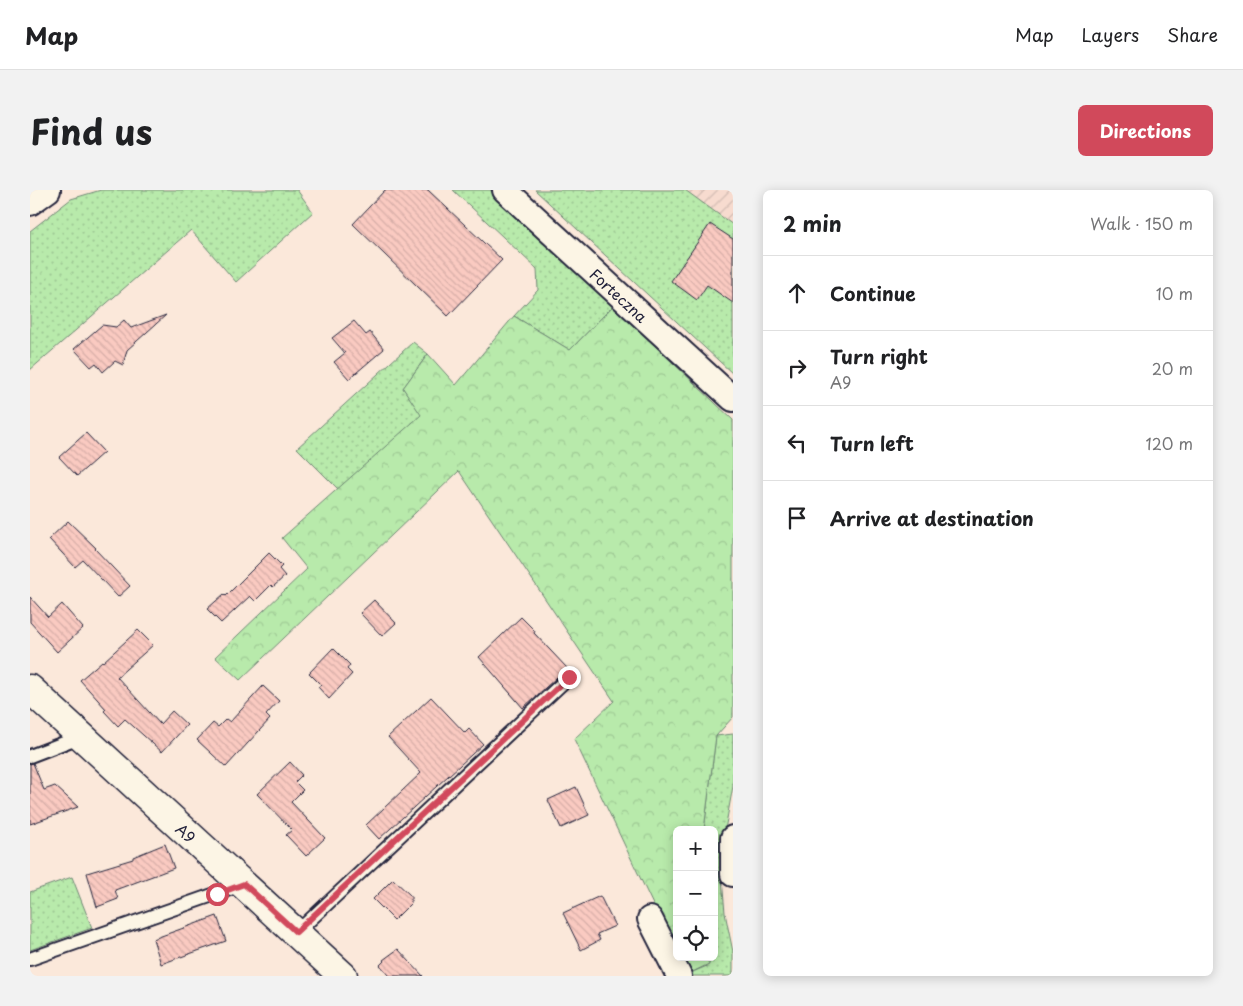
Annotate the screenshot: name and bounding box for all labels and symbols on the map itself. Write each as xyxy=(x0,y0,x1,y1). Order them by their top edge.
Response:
street label: Forteczna xyxy=(585,262,654,328)
route end xyxy=(558,666,581,689)
street label: A9 xyxy=(171,817,201,848)
route start xyxy=(206,883,229,906)

